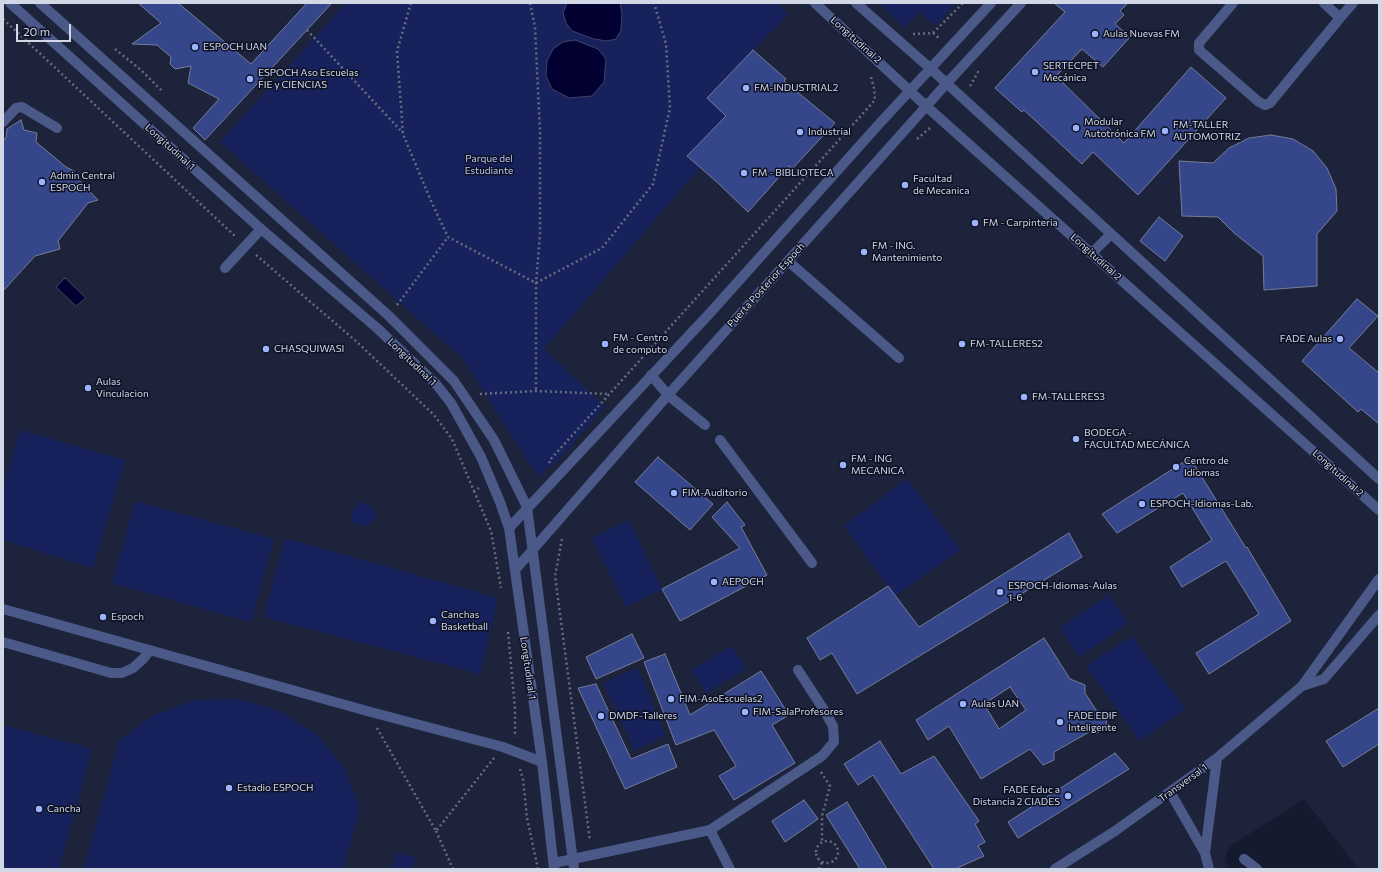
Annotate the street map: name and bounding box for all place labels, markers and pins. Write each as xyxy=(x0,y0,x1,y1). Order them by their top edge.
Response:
place label: Aulas Nuevas FM xyxy=(1103,28,1180,40)
marker: Aulas Nuevas FM xyxy=(1090,29,1100,39)
place label: ESPOCH UAN xyxy=(203,41,267,53)
marker: ESPOCH UAN xyxy=(190,42,200,52)
place label: SERTECPET Mecánica xyxy=(1043,60,1099,84)
place label: ESPOCH Aso Escuelas FIE y CIENCIAS xyxy=(258,67,358,90)
marker: SERTECPET Mecánica xyxy=(1030,67,1040,77)
marker: ESPOCH Aso Escuelas FIE y CIENCIAS xyxy=(245,74,255,84)
place label: FM-INDUSTRIAL2 xyxy=(754,82,838,94)
marker: FM-INDUSTRIAL2 xyxy=(741,83,751,93)
place label: Modular Autotrónica FM xyxy=(1084,116,1156,140)
place label: FM-TALLER AUTOMOTRIZ xyxy=(1173,119,1241,142)
marker: Modular Autotrónica FM xyxy=(1071,123,1081,133)
place label: Industrial xyxy=(808,126,851,138)
marker: FM-TALLER AUTOMOTRIZ xyxy=(1160,126,1170,136)
marker: Industrial xyxy=(795,127,805,137)
place label: FM - BIBLIOTECA xyxy=(752,167,834,179)
marker: FM - BIBLIOTECA xyxy=(739,168,749,178)
place label: Admin Central ESPOCH xyxy=(50,170,115,194)
place label: Facultad de Mecanica xyxy=(913,173,969,196)
marker: Admin Central ESPOCH xyxy=(37,177,47,187)
marker: Facultad de Mecanica xyxy=(900,180,910,190)
place label: FM - Carpinteria xyxy=(983,217,1058,229)
marker: FM - Carpinteria xyxy=(970,218,980,228)
place label: FM - ING. Mantenimiento xyxy=(872,240,942,264)
marker: FM - ING. Mantenimiento xyxy=(859,247,869,257)
place label: FM - Centro de computo xyxy=(613,332,668,356)
place label: FADE Aulas xyxy=(1280,333,1332,345)
marker: FADE Aulas xyxy=(1335,334,1345,344)
place label: FM-TALLERES2 xyxy=(970,338,1043,350)
marker: FM - Centro de computo xyxy=(600,339,610,349)
marker: FM-TALLERES2 xyxy=(957,339,967,349)
place label: CHASQUIWASI xyxy=(274,343,344,355)
marker: CHASQUIWASI xyxy=(261,344,271,354)
place label: Aulas Vinculacion xyxy=(96,376,149,400)
marker: Aulas Vinculacion xyxy=(83,383,93,393)
place label: FM-TALLERES3 xyxy=(1032,391,1105,403)
marker: FM-TALLERES3 xyxy=(1019,392,1029,402)
place label: BODEGA - FACULTAD MECÁNICA xyxy=(1084,427,1190,450)
marker: BODEGA - FACULTAD MECÁNICA xyxy=(1071,434,1081,444)
place label: FM - ING MECANICA xyxy=(851,453,904,476)
place label: Centro de Idiomas xyxy=(1184,455,1229,478)
marker: FM - ING MECANICA xyxy=(838,460,848,470)
marker: Centro de Idiomas xyxy=(1171,462,1181,472)
place label: FIM-Auditorio xyxy=(682,487,747,499)
marker: FIM-Auditorio xyxy=(669,488,679,498)
place label: ESPOCH-Idiomas-Lab. xyxy=(1150,498,1254,510)
marker: ESPOCH-Idiomas-Lab. xyxy=(1137,499,1147,509)
place label: AEPOCH xyxy=(722,576,764,588)
marker: AEPOCH xyxy=(709,577,719,587)
place label: ESPOCH-Idiomas-Aulas 1-6 xyxy=(1008,580,1117,604)
marker: ESPOCH-Idiomas-Aulas 1-6 xyxy=(995,587,1005,597)
place label: Canchas Basketball xyxy=(441,609,488,632)
place label: Espoch xyxy=(111,611,144,623)
marker: Espoch xyxy=(98,612,108,622)
marker: Canchas Basketball xyxy=(428,616,438,626)
place label: FIM-AsoEscuelas2 xyxy=(679,693,763,705)
marker: FIM-AsoEscuelas2 xyxy=(666,694,676,704)
place label: Aulas UAN xyxy=(971,698,1019,710)
marker: Aulas UAN xyxy=(958,699,968,709)
place label: FIM-SalaProfesores xyxy=(753,706,843,718)
marker: FIM-SalaProfesores xyxy=(740,707,750,717)
place label: DMDF-Talleres xyxy=(609,710,677,722)
place label: FADE EDIF Inteligente xyxy=(1068,710,1117,734)
marker: DMDF-Talleres xyxy=(596,711,606,721)
marker: FADE EDIF Inteligente xyxy=(1055,717,1065,727)
place label: Estadio ESPOCH xyxy=(237,782,314,794)
marker: Estadio ESPOCH xyxy=(224,783,234,793)
place label: FADE Educ a Distancia 2 CIADES xyxy=(973,784,1060,808)
marker: FADE Educ a Distancia 2 CIADES xyxy=(1063,791,1073,801)
place label: Cancha xyxy=(47,803,81,815)
marker: Cancha xyxy=(34,804,44,814)

